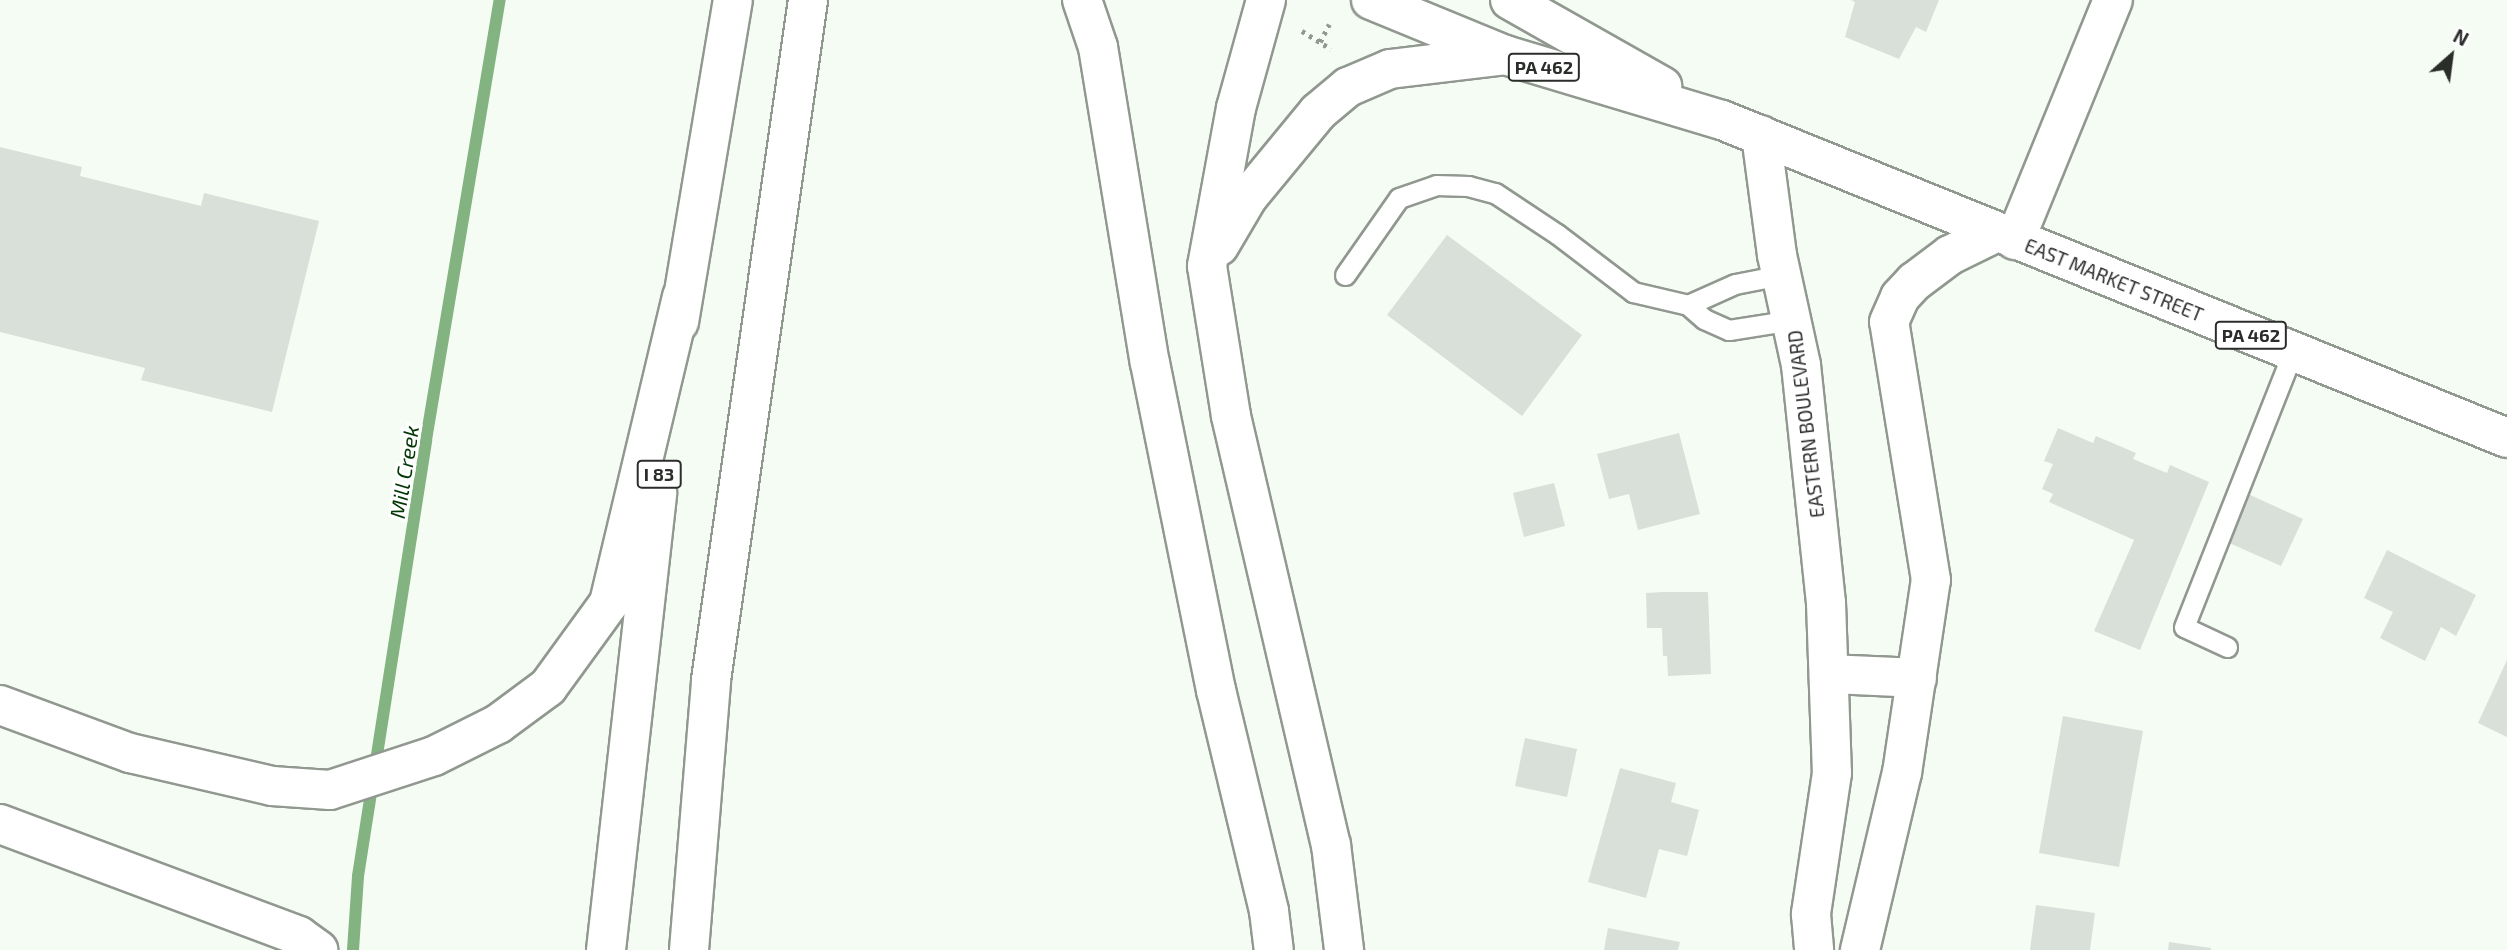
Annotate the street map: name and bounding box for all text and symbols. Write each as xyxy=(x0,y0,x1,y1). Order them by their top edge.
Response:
north arrow xyxy=(2416,21,2486,91)
text: N xyxy=(2450,24,2473,50)
road number: PA 462 xyxy=(1507,52,1581,82)
street label: EAST MARKET STREET xyxy=(2021,234,2207,326)
road number: PA 462 xyxy=(2214,320,2288,349)
street label: EASTERN BOULEVARD xyxy=(1783,329,1829,519)
water label: Mill Creek xyxy=(384,424,424,520)
road number: I 83 xyxy=(636,460,682,488)

